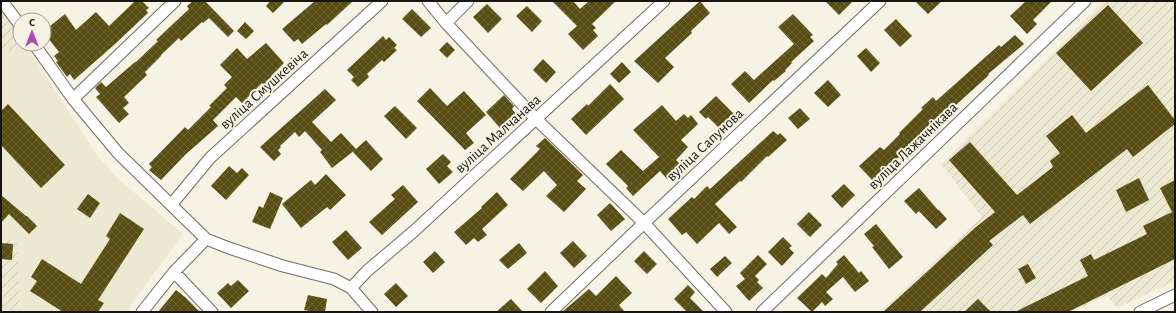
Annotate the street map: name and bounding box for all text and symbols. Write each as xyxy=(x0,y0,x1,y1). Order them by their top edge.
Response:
north arrow xyxy=(12,12,52,52)
text: С xyxy=(29,17,35,28)
street label: вуліца Смушкевіча xyxy=(217,46,311,132)
street label: вуліца Малчанава xyxy=(452,92,544,176)
street label: вуліца Лажачнікава xyxy=(865,100,961,192)
street label: вуліца Сапунова xyxy=(664,106,746,184)

